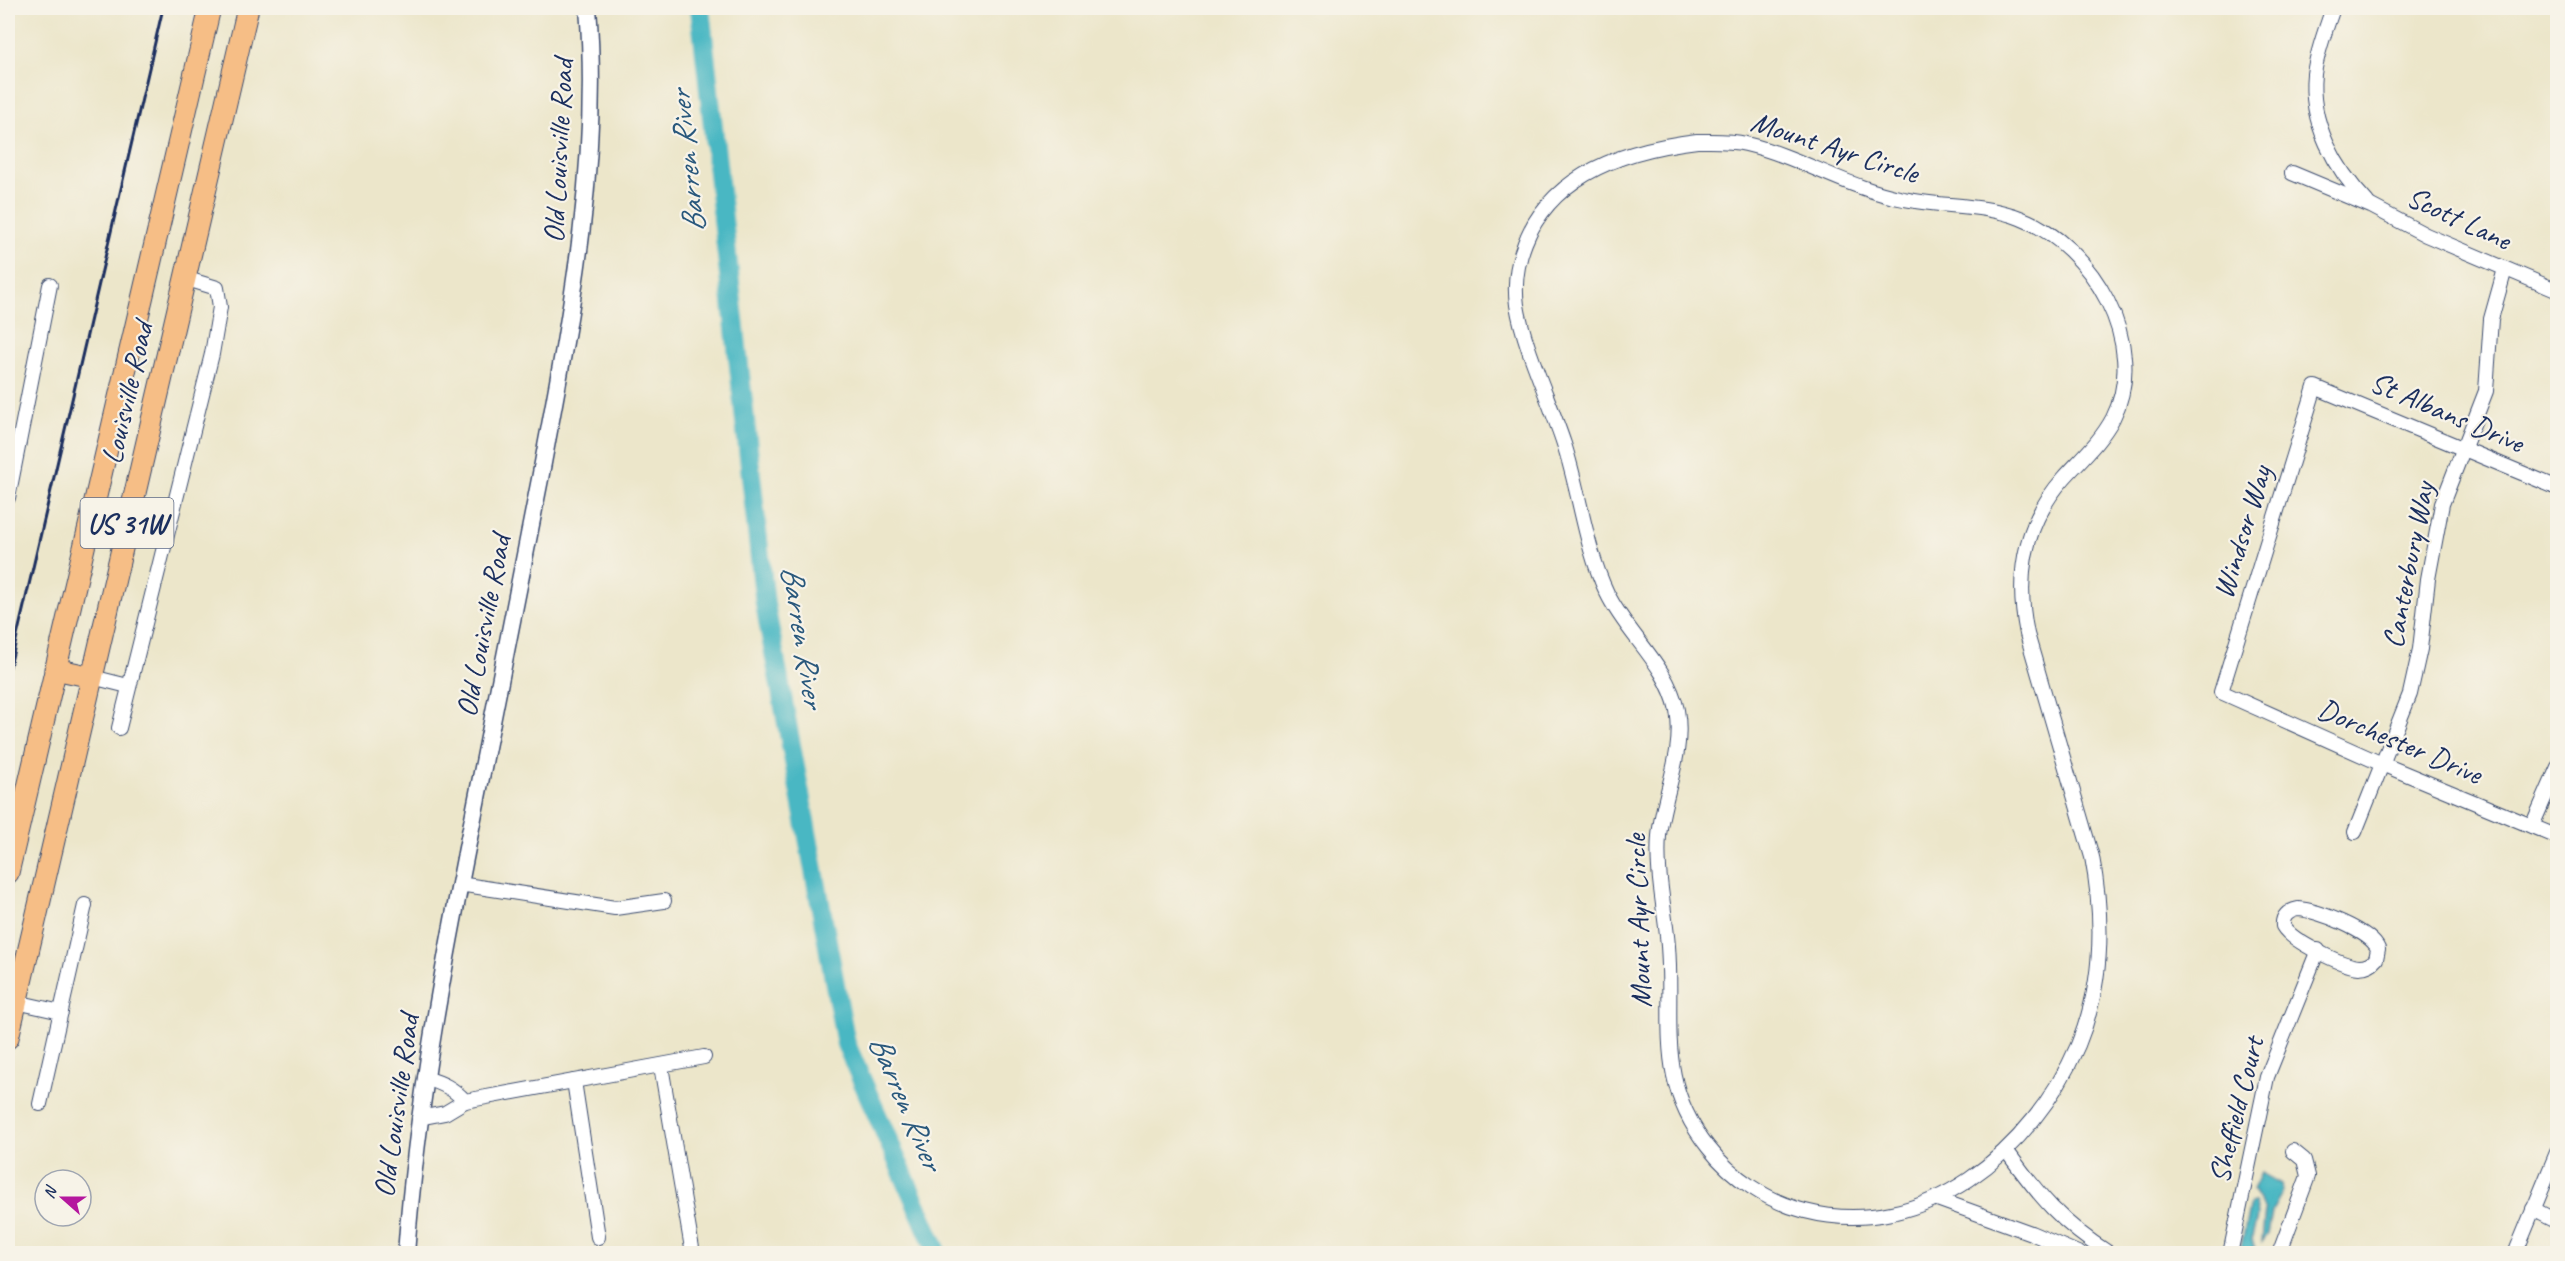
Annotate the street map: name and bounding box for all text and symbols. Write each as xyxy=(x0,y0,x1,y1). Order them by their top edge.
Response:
street label: Old Louisville Road xyxy=(534,54,582,244)
water label: Barren River xyxy=(659,85,715,235)
street label: Mount Ayr Circle xyxy=(1746,102,1926,193)
street label: Scott Lane xyxy=(2401,177,2519,259)
street label: Louisville Road xyxy=(92,314,163,468)
street label: St Albans Drive xyxy=(2365,363,2532,462)
street label: Windsor Way xyxy=(2204,460,2281,603)
street label: Canterbury Way xyxy=(2373,476,2443,651)
road number: US 31W xyxy=(80,498,174,548)
street label: Old Louisville Road xyxy=(447,528,520,720)
water label: Barren River xyxy=(772,563,835,714)
street label: Dorchester Drive xyxy=(2312,689,2490,794)
street label: Mount Ayr Circle xyxy=(1616,831,1660,1009)
street label: Old Louisville Road xyxy=(364,1008,428,1200)
water label: Barren River xyxy=(859,1029,954,1179)
street label: Sheffield Court xyxy=(2200,1030,2273,1187)
north arrow xyxy=(33,1168,93,1228)
text: N xyxy=(39,1182,62,1201)

